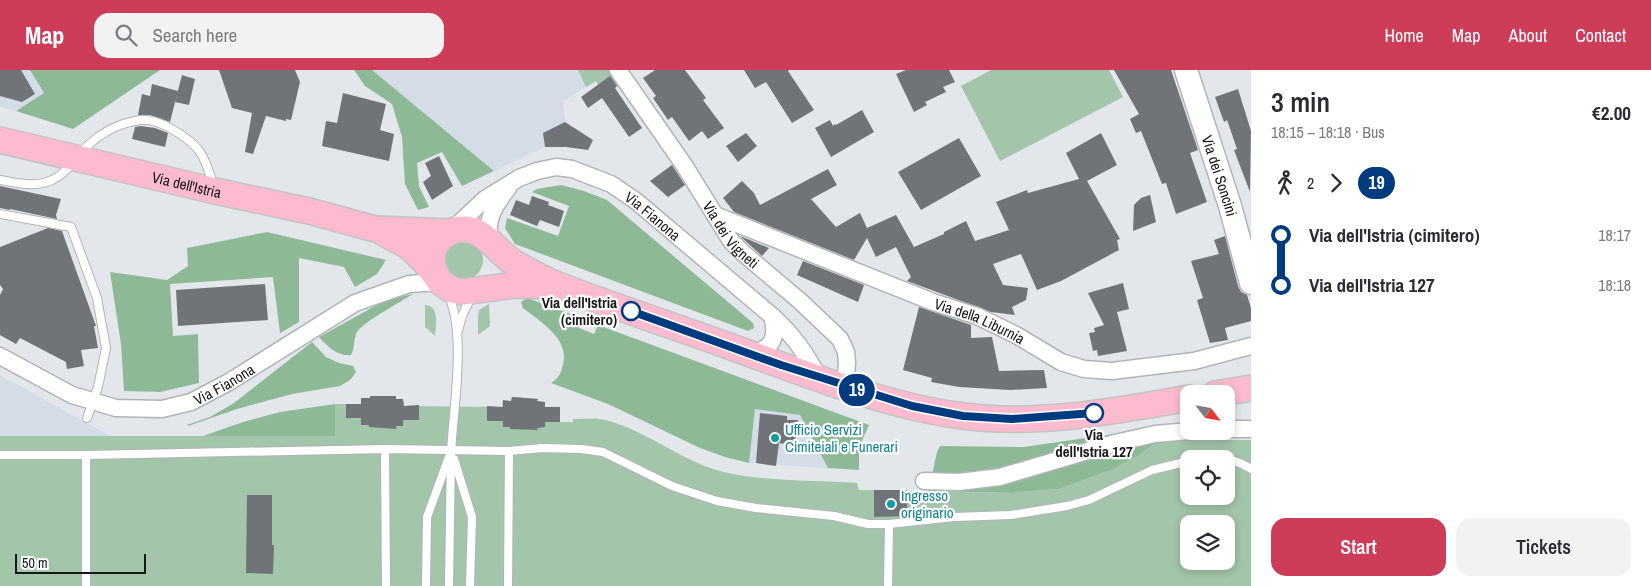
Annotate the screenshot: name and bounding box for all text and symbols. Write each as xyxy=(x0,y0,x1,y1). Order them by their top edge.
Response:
search box xyxy=(94,13,444,58)
text: Map xyxy=(25,19,64,51)
icon: search xyxy=(112,21,140,49)
text: Search here xyxy=(152,22,237,48)
text: Home xyxy=(1384,23,1424,48)
text: Map xyxy=(1452,23,1481,48)
text: About xyxy=(1509,23,1547,48)
text: Contact xyxy=(1575,23,1626,48)
text: 3 min xyxy=(1271,83,1330,121)
text: €2.00 xyxy=(1592,100,1631,126)
text: 18:15 – 18:18 · Bus xyxy=(1271,121,1385,143)
street label: Via dei Soncini xyxy=(1197,132,1243,218)
street label: Via dell'Istria xyxy=(150,166,224,203)
icon: walk xyxy=(1271,169,1299,197)
icon: forward xyxy=(1322,169,1350,197)
text: 19 xyxy=(1368,170,1385,195)
text: 2 xyxy=(1307,172,1314,194)
street label: Via Fianona xyxy=(621,186,686,245)
street label: Via dei Vigneti xyxy=(698,197,764,273)
text: Via dell'Istria (cimitero) xyxy=(1309,222,1480,248)
text: 18:17 xyxy=(1598,224,1631,246)
text: Via dell'Istria 127 xyxy=(1309,272,1435,298)
text: 18:18 xyxy=(1598,274,1631,296)
place label: Via dell'Istria (cimitero) xyxy=(542,292,617,330)
street label: Via della Liburnia xyxy=(932,293,1029,349)
marker: Via dell'Istria (cimitero) xyxy=(621,301,641,321)
street label: Via Fianona xyxy=(190,358,258,409)
line badge: 19 xyxy=(834,374,880,406)
text: 19 xyxy=(849,377,865,402)
north arrow xyxy=(1180,385,1235,440)
map controls xyxy=(1180,385,1235,570)
marker: Via dell'Istria 127 xyxy=(1084,403,1104,423)
place label: Ufficio Servizi Cimiteiali e Funerari xyxy=(785,419,898,457)
place label: Via dell'Istria 127 xyxy=(1055,424,1133,462)
marker: Ufficio Servizi Cimiteiali e Funerari xyxy=(769,432,781,444)
button: locate xyxy=(1180,450,1235,505)
place label: Ingresso originario xyxy=(901,485,954,523)
marker: Ingresso originario xyxy=(885,498,897,510)
button: layers xyxy=(1180,515,1235,570)
button: Start xyxy=(1271,518,1446,576)
button: Tickets xyxy=(1456,518,1631,576)
scale bar xyxy=(15,551,146,574)
text: 50 m xyxy=(22,554,48,572)

